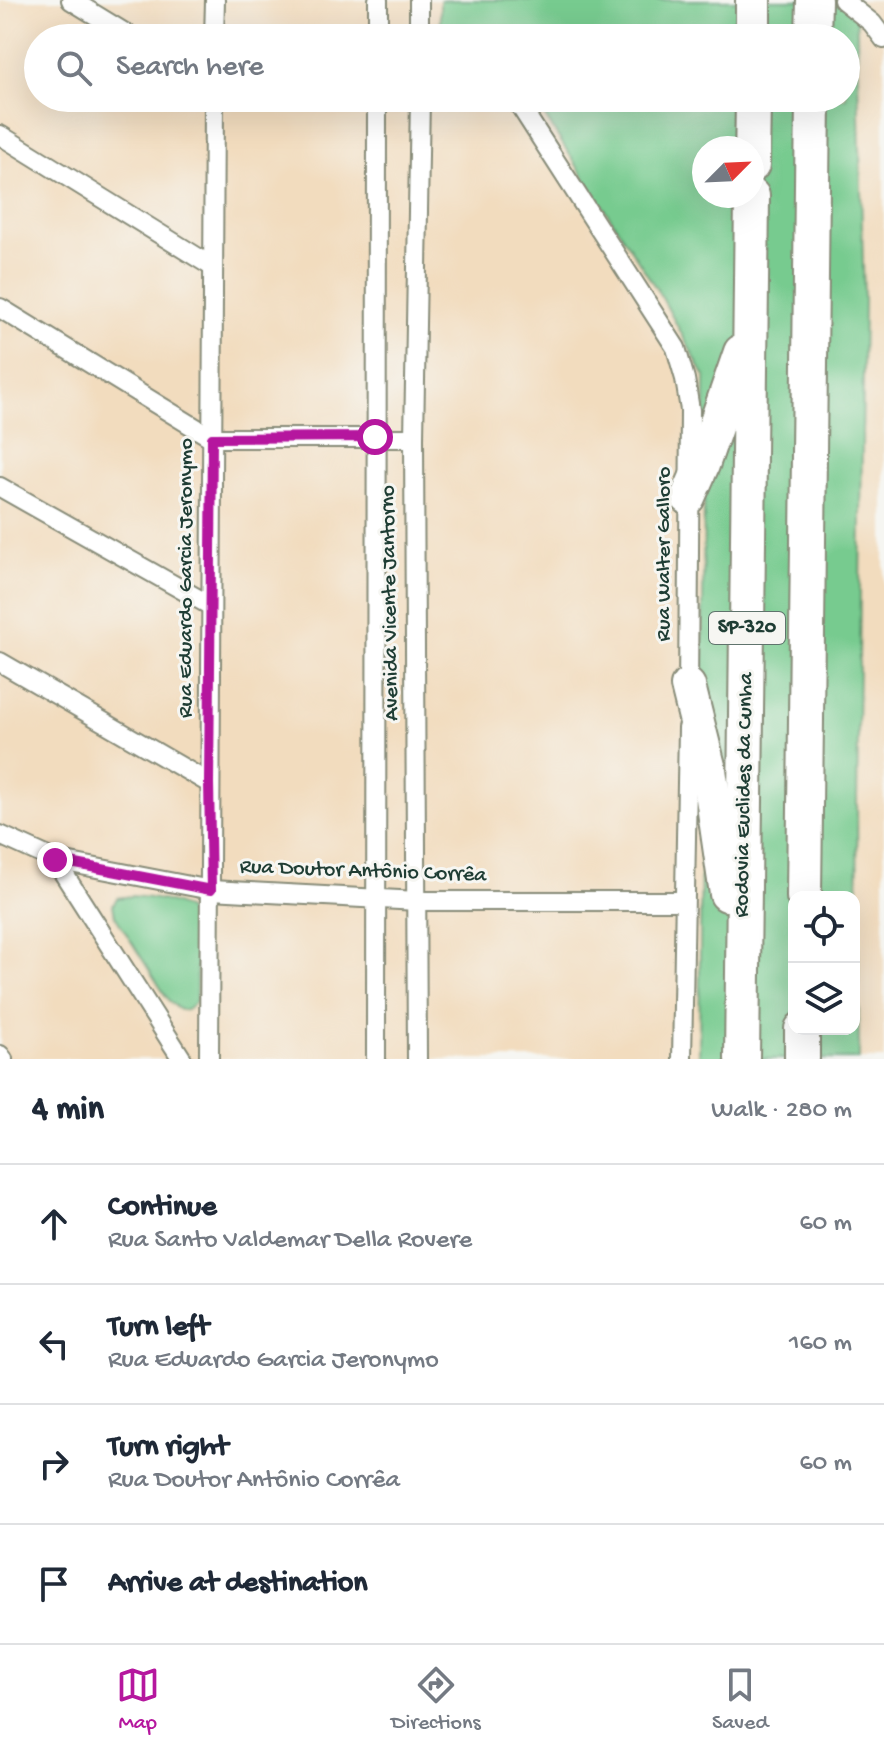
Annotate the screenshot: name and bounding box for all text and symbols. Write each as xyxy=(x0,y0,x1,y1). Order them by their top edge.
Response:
search box xyxy=(24,24,860,112)
icon: search xyxy=(52,46,96,90)
text: Search here xyxy=(116,51,264,86)
north arrow xyxy=(692,136,764,208)
route start xyxy=(357,419,393,455)
street label: Rua Eduardo Garcia Jeronymo xyxy=(174,438,200,718)
street label: Rua Walter Galloro xyxy=(652,467,678,641)
street label: Avenida Vicente Jantorno xyxy=(376,485,406,721)
road number: SP-320 xyxy=(709,612,785,644)
street label: Rodovia Euclides da Cunha xyxy=(730,672,760,918)
route end xyxy=(37,842,73,878)
street label: Rua Doutor Antônio Corrêa xyxy=(239,855,488,889)
map controls xyxy=(788,891,860,1035)
button: locate xyxy=(788,891,860,963)
button: layers xyxy=(788,963,860,1035)
text: 4 min xyxy=(32,1091,104,1131)
text: Walk · 280 m xyxy=(711,1096,852,1127)
text: Continue xyxy=(108,1191,217,1226)
icon: ahead xyxy=(32,1202,76,1246)
text: 60 m xyxy=(799,1209,852,1240)
text: Rua Santo Valdemar Della Rovere xyxy=(108,1226,472,1257)
text: Turn left xyxy=(108,1311,209,1346)
icon: left xyxy=(32,1322,76,1366)
text: 160 m xyxy=(789,1329,852,1360)
text: Rua Eduardo Garcia Jeronymo xyxy=(108,1346,439,1377)
text: Turn right xyxy=(108,1431,228,1466)
icon: right xyxy=(32,1442,76,1486)
text: 60 m xyxy=(799,1449,852,1480)
text: Rua Doutor Antônio Corrêa xyxy=(108,1466,400,1497)
icon: arrive xyxy=(32,1562,76,1606)
text: Arrive at destination xyxy=(108,1567,368,1602)
tab: Map xyxy=(116,1663,160,1737)
tab: Directions xyxy=(391,1663,481,1737)
tab: Saved xyxy=(712,1663,768,1737)

